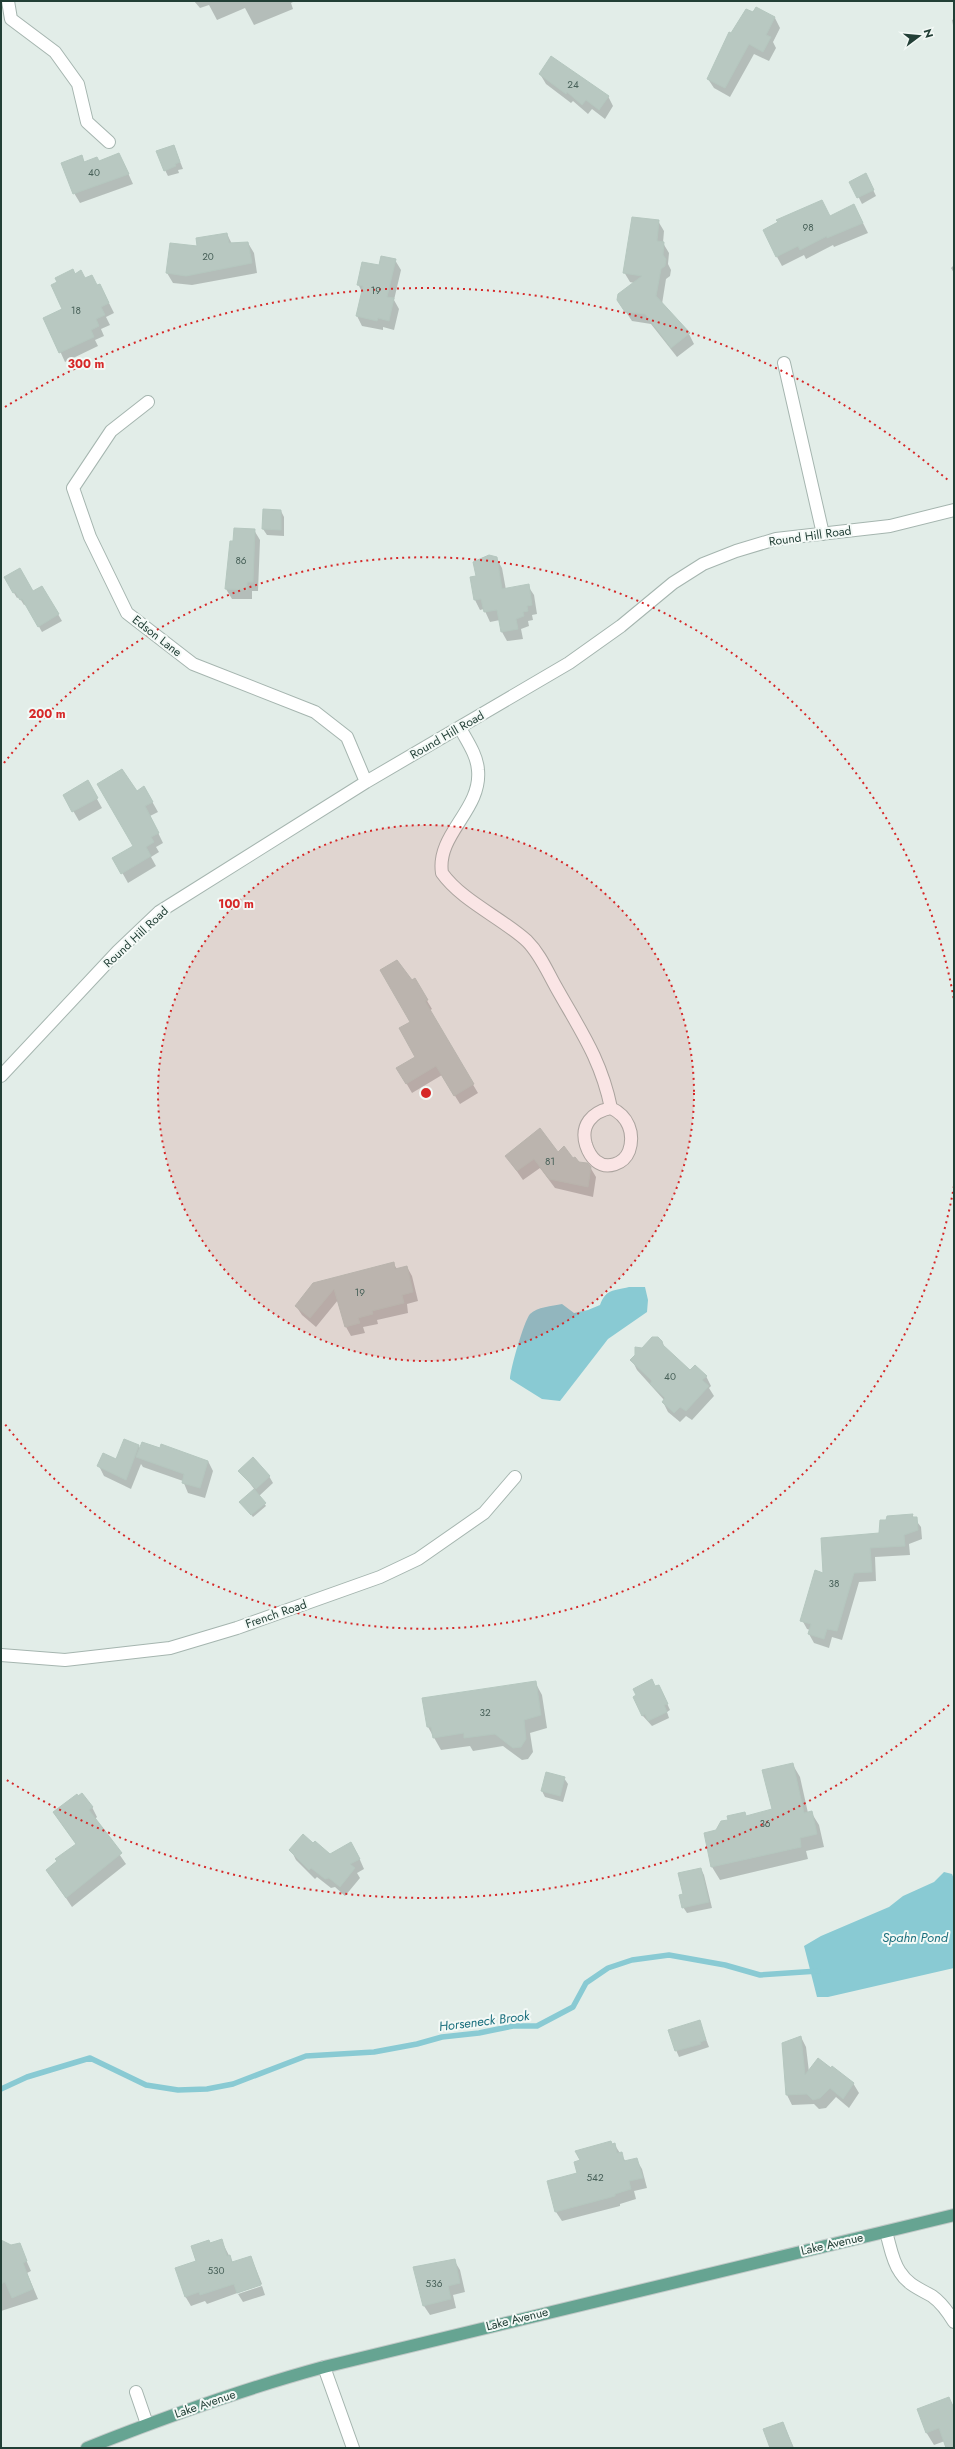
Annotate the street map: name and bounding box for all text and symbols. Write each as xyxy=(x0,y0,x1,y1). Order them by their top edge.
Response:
north arrow xyxy=(899,16,939,56)
text: N xyxy=(920,27,938,40)
house number: 24 xyxy=(567,77,579,92)
house number: 40 xyxy=(88,165,100,180)
house number: 98 xyxy=(802,220,814,235)
house number: 20 xyxy=(202,249,214,264)
house number: 19 xyxy=(371,283,381,298)
house number: 18 xyxy=(71,303,81,318)
text: 300 m xyxy=(68,355,105,373)
street label: Round Hill Road xyxy=(768,521,852,551)
house number: 86 xyxy=(235,553,247,568)
street label: Edson Lane xyxy=(128,611,186,661)
text: 200 m xyxy=(28,705,66,723)
street label: Round Hill Road xyxy=(407,706,487,764)
text: 100 m xyxy=(218,895,254,913)
street label: Round Hill Road xyxy=(99,902,173,972)
centre of rings xyxy=(419,1086,433,1100)
house number: 81 xyxy=(545,1154,555,1169)
house number: 19 xyxy=(355,1285,365,1300)
house number: 40 xyxy=(664,1369,676,1384)
house number: 38 xyxy=(829,1576,839,1591)
street label: French Road xyxy=(243,1595,309,1633)
house number: 32 xyxy=(479,1705,491,1720)
house number: 36 xyxy=(759,1816,771,1831)
water label: Spahn Pond xyxy=(882,1928,949,1947)
water label: Horseneck Brook xyxy=(438,2006,531,2036)
house number: 542 xyxy=(586,2170,604,2185)
street label: Lake Avenue xyxy=(799,2228,865,2260)
house number: 530 xyxy=(207,2263,225,2278)
house number: 536 xyxy=(426,2276,443,2291)
street label: Lake Avenue xyxy=(484,2303,550,2335)
street label: Lake Avenue xyxy=(172,2385,238,2423)

